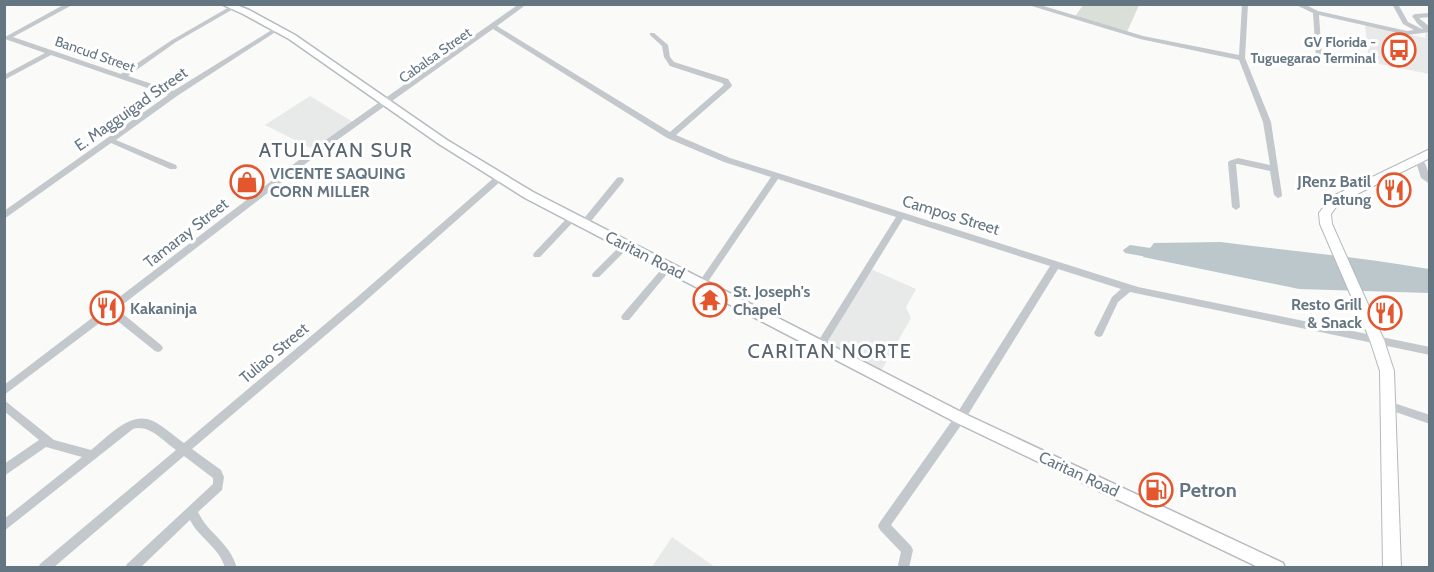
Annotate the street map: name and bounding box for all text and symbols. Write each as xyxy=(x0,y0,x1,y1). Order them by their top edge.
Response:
street label: Cabalsa Street xyxy=(395,23,475,87)
street label: Bancud Street xyxy=(53,32,138,76)
bus stop icon: GV Florida - Tuguegarao Terminal xyxy=(1381,32,1417,68)
place label: GV Florida - Tuguegarao Terminal xyxy=(1251,33,1376,67)
street label: E. Magguigad Street xyxy=(71,63,192,155)
district label: ATULAYAN SUR xyxy=(259,138,413,162)
shop icon: VICENTE SAQUING CORN MILLER xyxy=(229,164,265,200)
place label: VICENTE SAQUING CORN MILLER xyxy=(270,164,405,201)
place label: JRenz Batil Patung xyxy=(1296,172,1371,209)
restaurant icon: JRenz Batil Patung xyxy=(1376,172,1412,208)
street label: Campos Street xyxy=(900,191,1002,239)
street label: Tamaray Street xyxy=(140,194,233,272)
street label: Caritan Road xyxy=(602,227,688,283)
temple icon: St. Joseph's Chapel xyxy=(692,282,728,318)
place label: St. Joseph's Chapel xyxy=(733,282,811,319)
restaurant icon: Kakaninja xyxy=(89,290,125,326)
place label: Resto Grill & Snack xyxy=(1291,295,1362,332)
restaurant icon: Resto Grill & Snack xyxy=(1367,295,1403,331)
place label: Kakaninja xyxy=(130,299,197,318)
street label: Tuliao Street xyxy=(236,318,313,387)
district label: CARITAN NORTE xyxy=(748,339,912,363)
street label: Caritan Road xyxy=(1036,447,1122,501)
fuel station icon: Petron xyxy=(1138,472,1174,508)
place label: Petron xyxy=(1179,478,1237,502)

